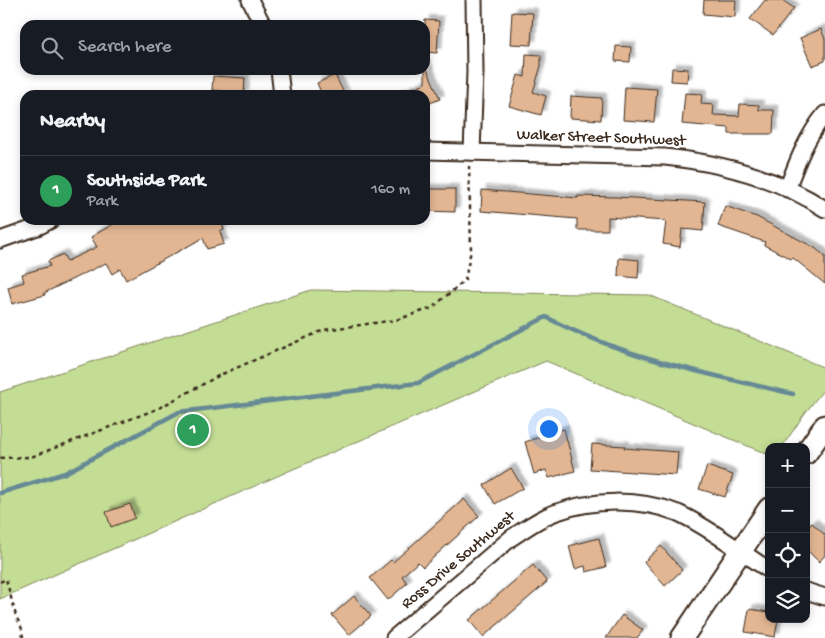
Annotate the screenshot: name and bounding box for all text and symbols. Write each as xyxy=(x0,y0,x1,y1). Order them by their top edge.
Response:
search box xyxy=(20,20,430,75)
icon: search xyxy=(38,34,66,62)
text: Search here xyxy=(78,36,172,59)
text: Nearby xyxy=(40,110,105,135)
street label: Walker Street Southwest xyxy=(516,127,687,151)
text: Southside Park xyxy=(87,170,205,193)
text: 1 xyxy=(53,181,59,200)
text: 160 m xyxy=(371,181,410,200)
text: Park xyxy=(87,193,118,212)
pin: 1 xyxy=(177,411,209,449)
your location xyxy=(536,416,562,442)
map controls xyxy=(765,443,810,623)
button: + xyxy=(765,443,810,488)
button: − xyxy=(765,488,810,533)
street label: Ross Drive Southwest xyxy=(398,507,521,614)
button: locate xyxy=(765,533,810,578)
button: layers xyxy=(765,578,810,623)

